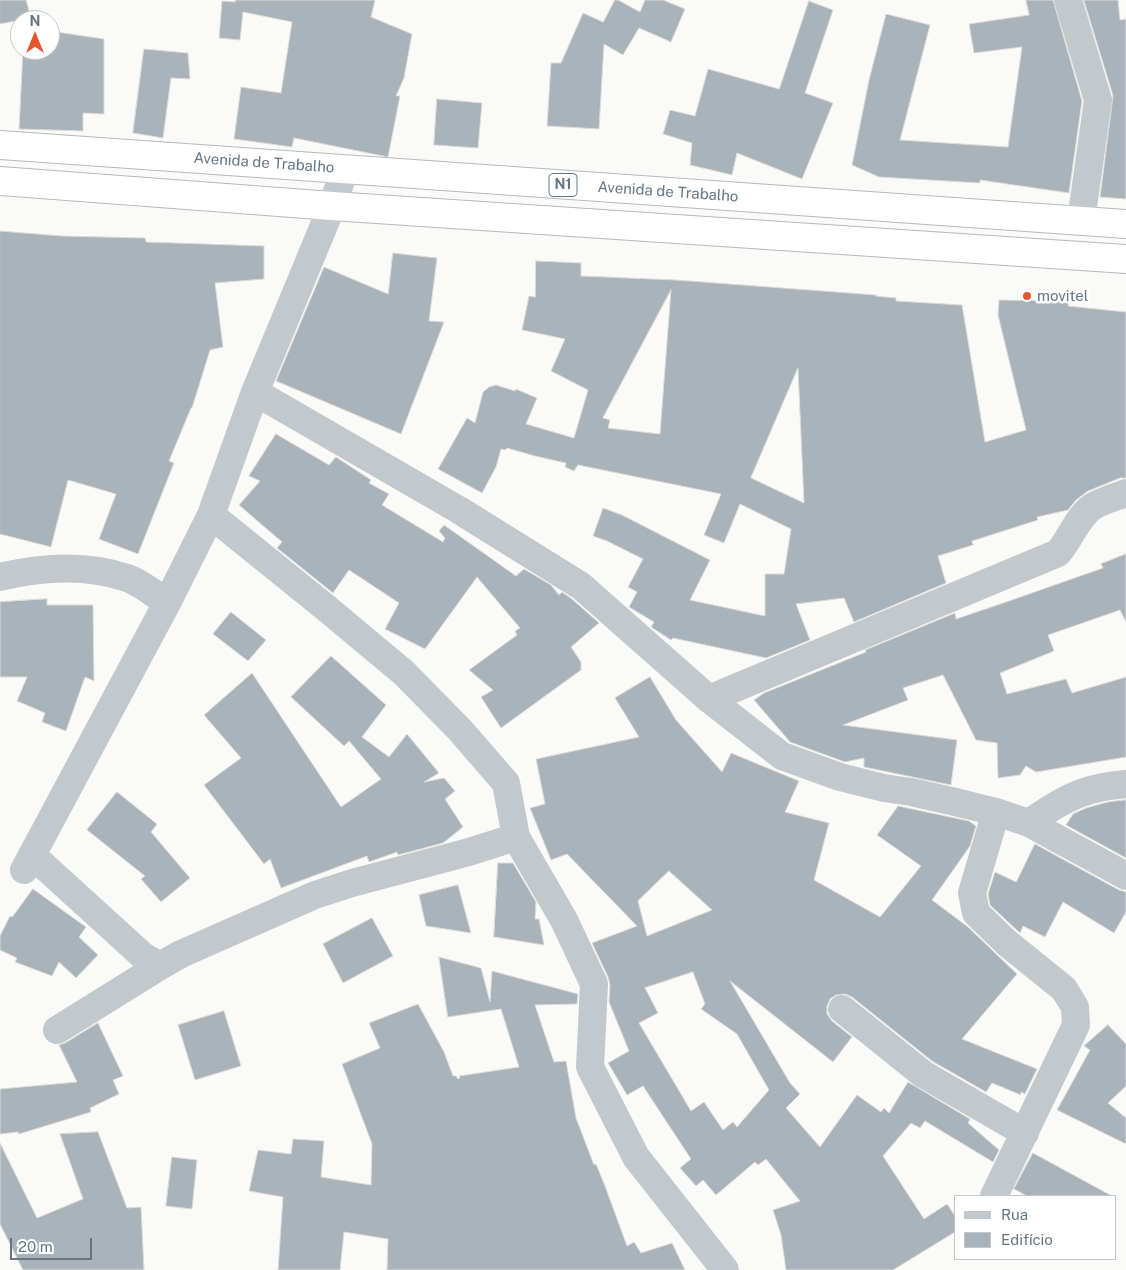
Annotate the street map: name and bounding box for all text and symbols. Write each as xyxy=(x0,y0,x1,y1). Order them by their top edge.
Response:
north arrow xyxy=(10,10,60,60)
text: N xyxy=(30,13,40,29)
street label: Avenida de Trabalho xyxy=(193,149,335,177)
road number: N1 xyxy=(549,174,577,196)
street label: Avenida de Trabalho xyxy=(597,178,739,206)
place label: movitel xyxy=(1037,287,1088,305)
marker: movitel xyxy=(1021,290,1033,302)
legend xyxy=(954,1195,1116,1260)
text: Rua xyxy=(1001,1206,1028,1223)
scale bar xyxy=(12,1228,95,1260)
text: Edifício xyxy=(1001,1231,1053,1248)
text: 20 m xyxy=(18,1238,53,1255)

